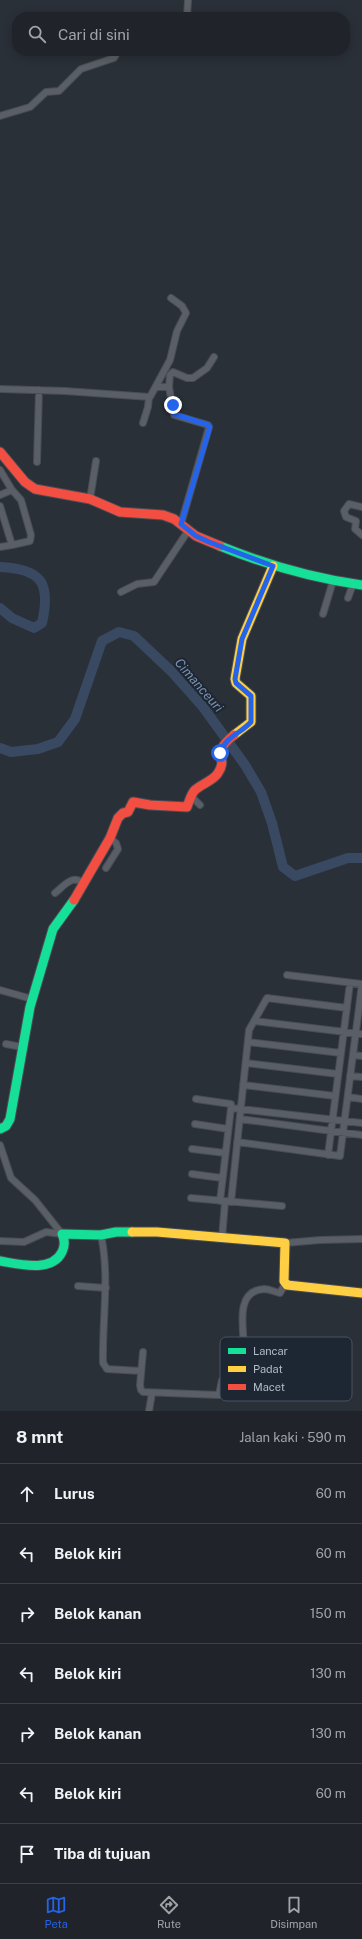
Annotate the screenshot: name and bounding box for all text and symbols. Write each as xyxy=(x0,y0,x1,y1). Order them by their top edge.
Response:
search box xyxy=(12,12,350,56)
icon: search xyxy=(26,23,48,45)
text: Cari di sini xyxy=(58,26,130,43)
route end xyxy=(164,396,182,414)
water label: Cimanceuri xyxy=(172,655,227,715)
route start xyxy=(211,744,229,762)
legend xyxy=(220,1337,352,1401)
text: Lancar xyxy=(253,1345,288,1357)
text: Padat xyxy=(253,1363,283,1375)
text: Macet xyxy=(253,1381,285,1393)
text: 8 mnt xyxy=(16,1427,63,1447)
text: Jalan kaki · 590 m xyxy=(239,1430,346,1445)
icon: ahead xyxy=(16,1483,38,1505)
text: Lurus xyxy=(54,1485,95,1502)
text: 60 m xyxy=(316,1486,346,1501)
icon: left xyxy=(16,1543,38,1565)
text: Belok kiri xyxy=(54,1545,121,1562)
text: 60 m xyxy=(316,1546,346,1561)
icon: right xyxy=(16,1603,38,1625)
text: Belok kanan xyxy=(54,1605,141,1622)
text: 150 m xyxy=(310,1606,346,1621)
icon: left xyxy=(16,1663,38,1685)
text: Belok kiri xyxy=(54,1665,121,1682)
text: 130 m xyxy=(310,1666,346,1681)
icon: right xyxy=(16,1723,38,1745)
text: Belok kanan xyxy=(54,1725,141,1742)
text: 130 m xyxy=(310,1726,346,1741)
icon: left xyxy=(16,1783,38,1805)
text: Belok kiri xyxy=(54,1785,121,1802)
text: 60 m xyxy=(316,1786,346,1801)
icon: arrive xyxy=(16,1843,38,1865)
text: Tiba di tujuan xyxy=(54,1845,150,1862)
tab: Peta xyxy=(45,1894,68,1930)
tab: Rute xyxy=(157,1894,181,1930)
tab: Disimpan xyxy=(270,1894,317,1930)

